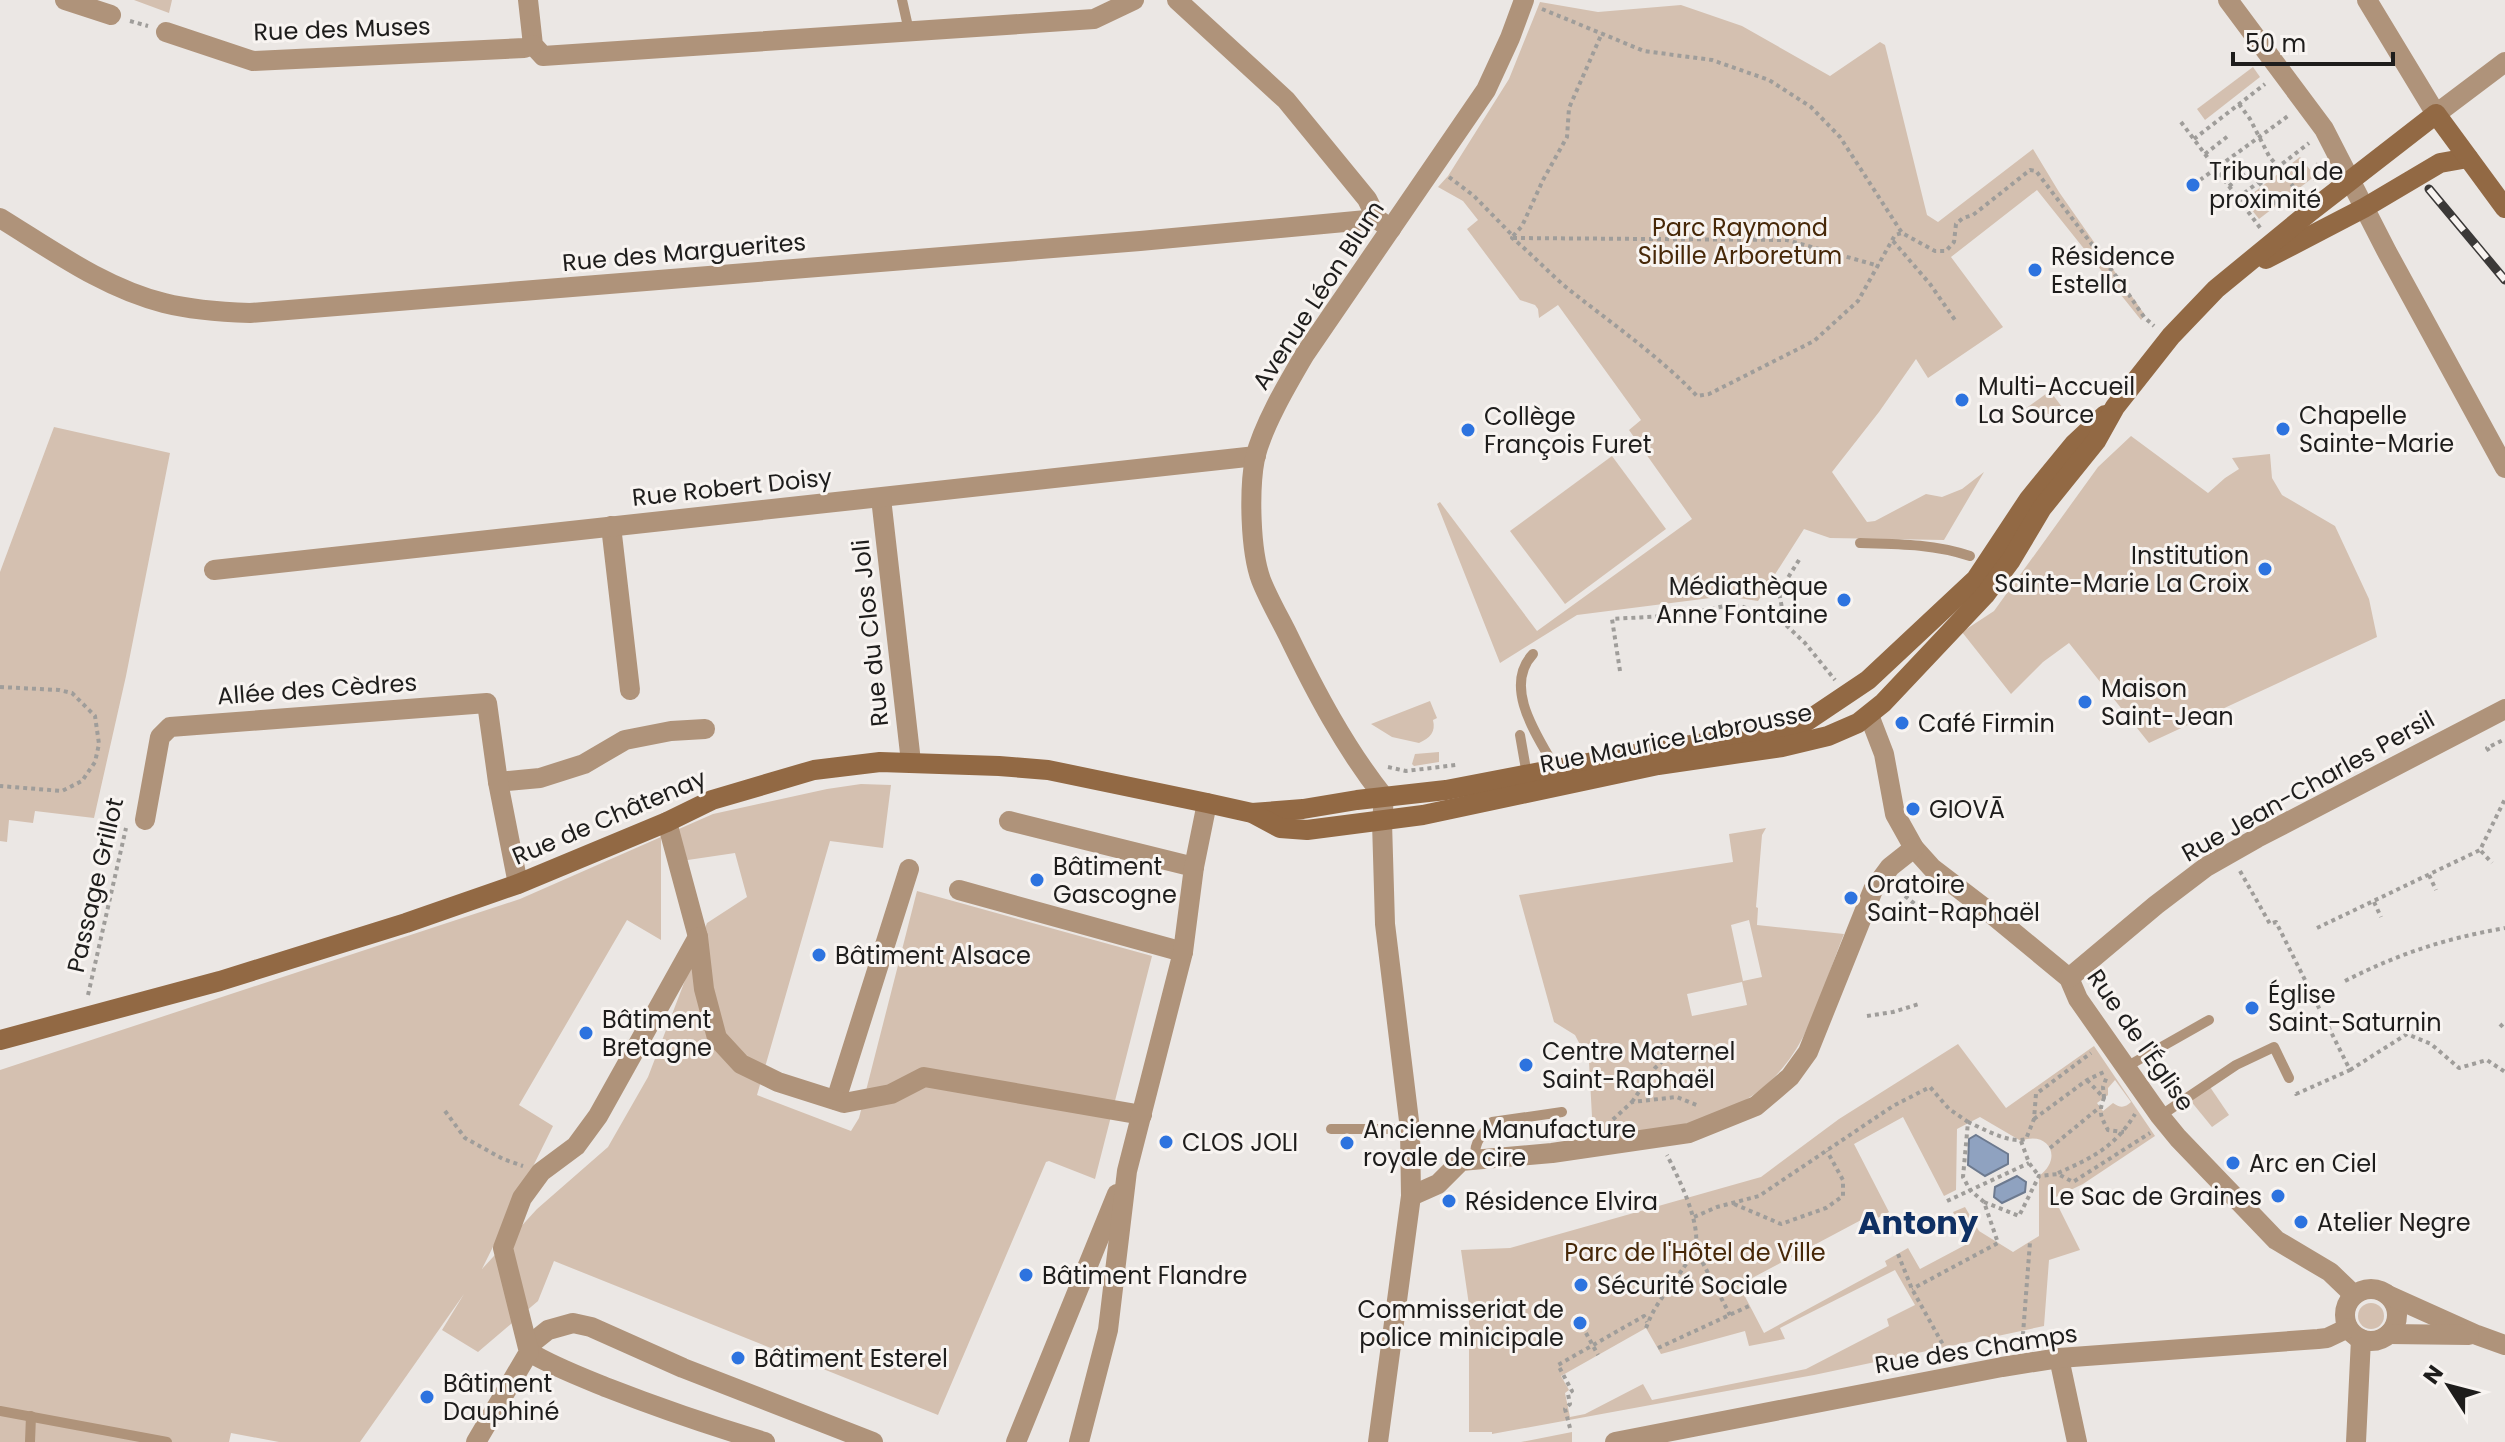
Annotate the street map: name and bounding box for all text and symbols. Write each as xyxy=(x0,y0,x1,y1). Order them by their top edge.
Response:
street label: Rue des Muses xyxy=(253,9,431,49)
scale bar xyxy=(2233,16,2393,66)
text: 50 m xyxy=(2245,27,2306,60)
place label: Tribunal de proximité xyxy=(2209,155,2343,216)
marker: Tribunal de proximité xyxy=(2184,176,2202,194)
street label: Avenue Léon Blum xyxy=(1244,194,1392,396)
park label: Parc Raymond Sibille Arboretum xyxy=(1638,211,1842,272)
street label: Rue des Marguerites xyxy=(561,225,807,279)
place label: Résidence Estella xyxy=(2051,240,2175,301)
marker: Résidence Estella xyxy=(2026,261,2044,279)
place label: Multi-Accueil La Source xyxy=(1978,370,2135,431)
marker: Multi-Accueil La Source xyxy=(1953,391,1971,409)
place label: Chapelle Sainte-Marie xyxy=(2299,399,2454,460)
place label: Collège François Furet xyxy=(1484,400,1651,461)
marker: Chapelle Sainte-Marie xyxy=(2274,420,2292,438)
marker: Collège François Furet xyxy=(1459,421,1477,439)
street label: Rue Robert Doisy xyxy=(630,460,834,514)
street label: Rue du Clos Joli xyxy=(844,538,896,728)
place label: Institution Sainte-Marie La Croix xyxy=(1994,539,2250,600)
marker: Institution Sainte-Marie La Croix xyxy=(2256,560,2274,578)
place label: Médiathèque Anne Fontaine xyxy=(1656,570,1828,631)
marker: Médiathèque Anne Fontaine xyxy=(1835,591,1853,609)
street label: Allée des Cèdres xyxy=(216,666,418,712)
place label: Maison Saint-Jean xyxy=(2101,672,2234,733)
marker: Maison Saint-Jean xyxy=(2076,693,2094,711)
street label: Rue Maurice Labrousse xyxy=(1537,695,1815,781)
street label: Rue Jean-Charles Persil xyxy=(2176,703,2440,869)
place label: Café Firmin xyxy=(1918,707,2055,740)
marker: Café Firmin xyxy=(1893,714,1911,732)
street label: Rue de Châtenay xyxy=(507,761,711,873)
place label: GIOVĀ xyxy=(1929,793,2005,826)
street label: Passage Grillot xyxy=(59,794,131,976)
marker: GIOVĀ xyxy=(1904,800,1922,818)
place label: Bâtiment Gascogne xyxy=(1053,850,1177,911)
place label: Oratoire Saint-Raphaël xyxy=(1867,868,2040,929)
marker: Bâtiment Gascogne xyxy=(1028,871,1046,889)
marker: Oratoire Saint-Raphaël xyxy=(1842,889,1860,907)
place label: Bâtiment Alsace xyxy=(835,939,1031,972)
marker: Bâtiment Alsace xyxy=(810,946,828,964)
street label: Rue de l'Église xyxy=(2080,962,2202,1118)
place label: Église Saint-Saturnin xyxy=(2268,978,2442,1039)
marker: Église Saint-Saturnin xyxy=(2243,999,2261,1017)
place label: Bâtiment Bretagne xyxy=(602,1003,712,1064)
marker: Bâtiment Bretagne xyxy=(577,1024,595,1042)
place label: Centre Maternel Saint-Raphaël xyxy=(1542,1035,1735,1096)
marker: Centre Maternel Saint-Raphaël xyxy=(1517,1056,1535,1074)
place label: Ancienne Manufacture royale de cire xyxy=(1363,1113,1636,1174)
place label: CLOS JOLI xyxy=(1182,1126,1298,1159)
marker: CLOS JOLI xyxy=(1157,1133,1175,1151)
marker: Ancienne Manufacture royale de cire xyxy=(1338,1134,1356,1152)
place label: Arc en Ciel xyxy=(2249,1147,2377,1180)
marker: Arc en Ciel xyxy=(2224,1154,2242,1172)
place label: Le Sac de Graines xyxy=(2049,1180,2262,1213)
place label: Résidence Elvira xyxy=(1465,1185,1658,1218)
marker: Le Sac de Graines xyxy=(2269,1187,2287,1205)
marker: Résidence Elvira xyxy=(1440,1192,1458,1210)
district label: Antony xyxy=(1858,1200,1979,1245)
place label: Atelier Negre xyxy=(2317,1206,2471,1239)
marker: Atelier Negre xyxy=(2292,1213,2310,1231)
park label: Parc de l'Hôtel de Ville xyxy=(1564,1236,1826,1269)
place label: Bâtiment Flandre xyxy=(1042,1259,1247,1292)
marker: Bâtiment Flandre xyxy=(1017,1266,1035,1284)
place label: Sécurité Sociale xyxy=(1597,1269,1788,1302)
marker: Sécurité Sociale xyxy=(1572,1276,1590,1294)
place label: Commisseriat de police minicipale xyxy=(1358,1293,1564,1354)
marker: Commisseriat de police minicipale xyxy=(1571,1314,1589,1332)
street label: Rue des Champs xyxy=(1872,1317,2080,1381)
place label: Bâtiment Esterel xyxy=(754,1342,948,1375)
north arrow xyxy=(2409,1346,2489,1426)
marker: Bâtiment Esterel xyxy=(729,1349,747,1367)
text: N xyxy=(2416,1359,2451,1390)
place label: Bâtiment Dauphiné xyxy=(443,1367,559,1428)
marker: Bâtiment Dauphiné xyxy=(418,1388,436,1406)

